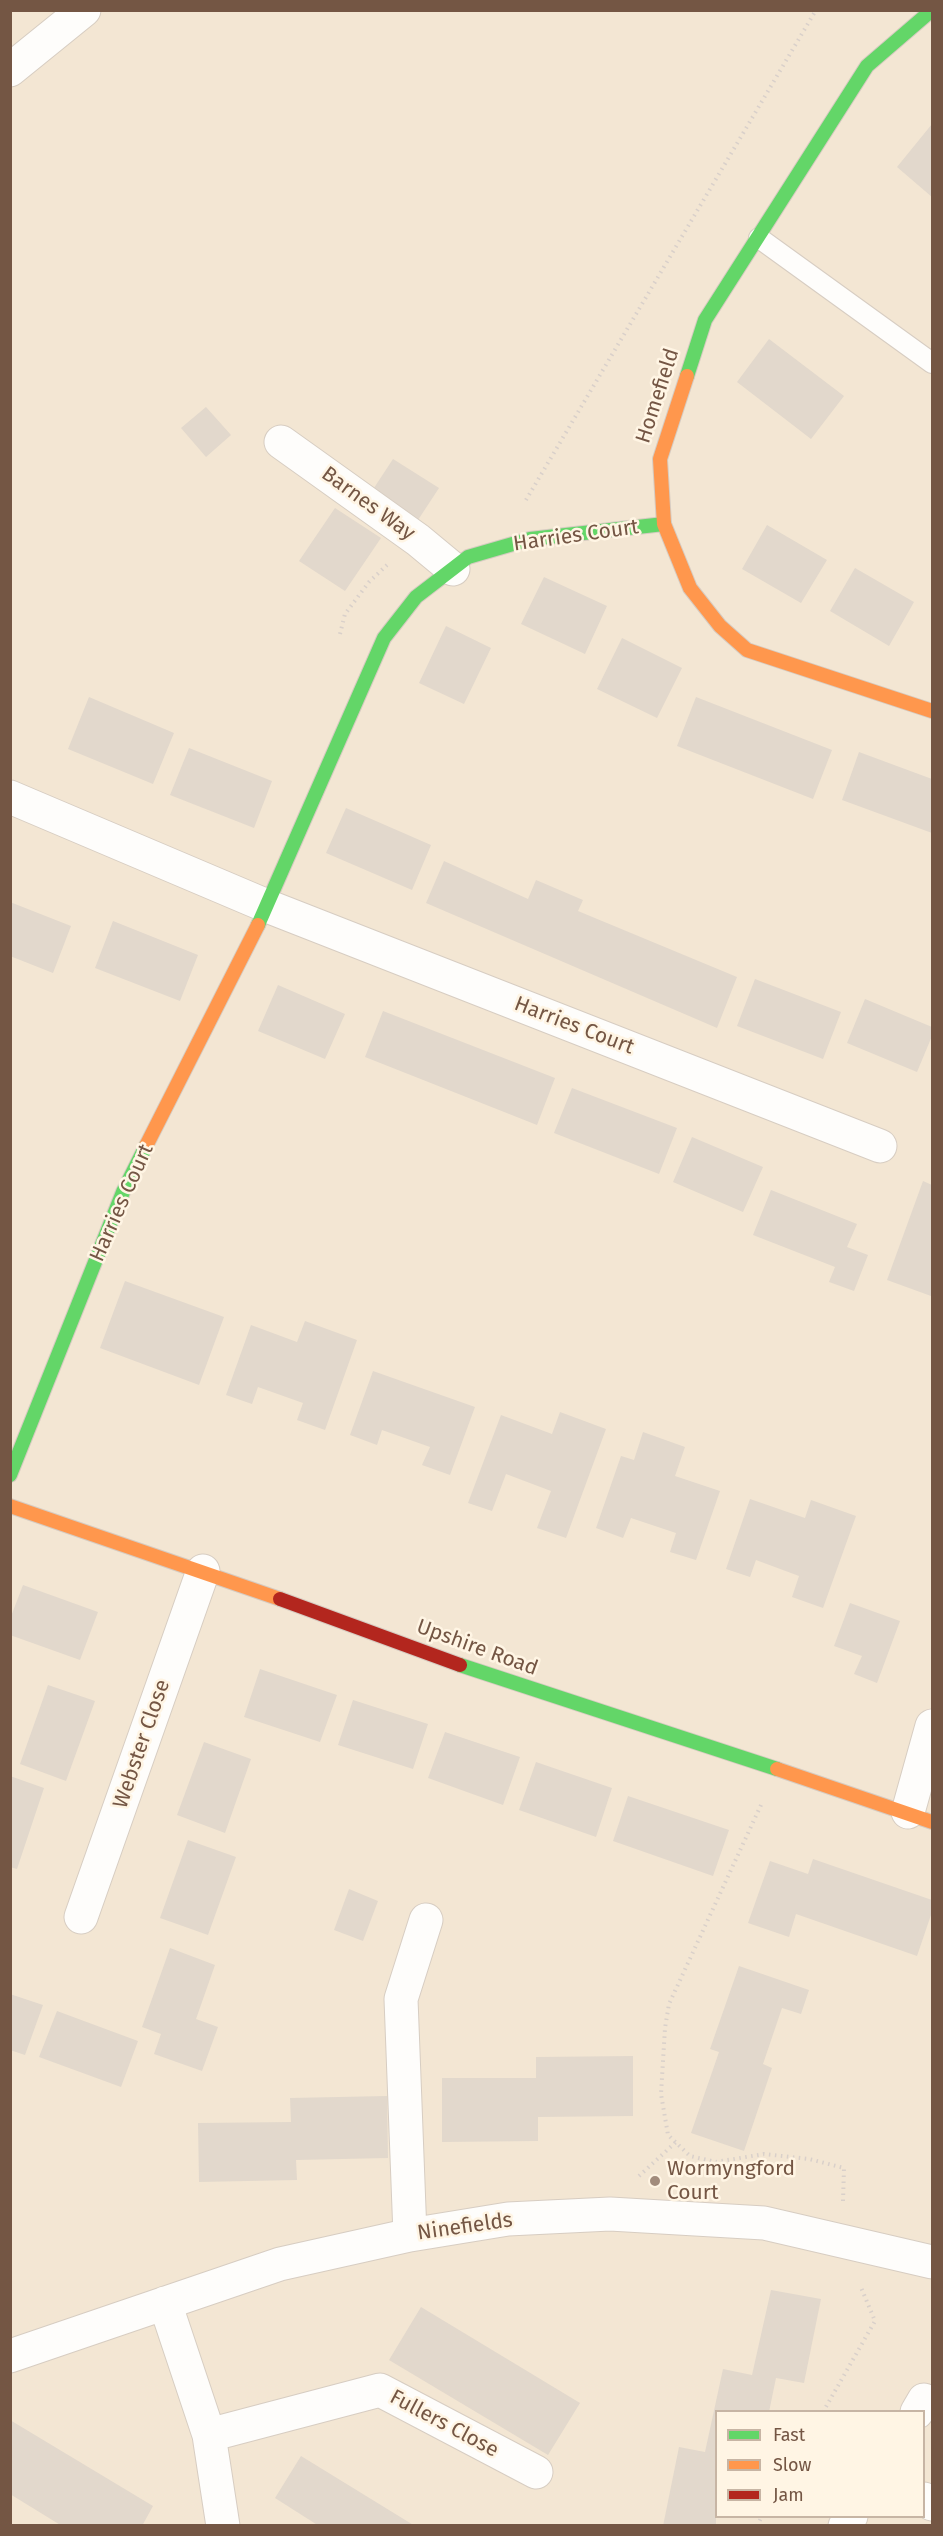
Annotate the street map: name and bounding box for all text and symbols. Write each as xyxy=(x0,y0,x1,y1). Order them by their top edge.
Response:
street label: Homefield xyxy=(631,345,685,447)
street label: Barnes Way xyxy=(316,462,420,546)
street label: Harries Court xyxy=(512,515,640,557)
street label: Harries Court xyxy=(511,992,637,1060)
street label: Harries Court xyxy=(85,1140,159,1266)
street label: Upshire Road xyxy=(413,1614,541,1682)
street label: Webster Close xyxy=(108,1676,176,1812)
place label: Wormyngford Court xyxy=(667,2156,795,2206)
marker: Wormyngford Court xyxy=(648,2174,662,2188)
street label: Ninefields xyxy=(416,2208,514,2246)
street label: Fullers Close xyxy=(385,2385,503,2463)
legend xyxy=(715,2410,925,2518)
text: Fast xyxy=(773,2424,805,2446)
text: Slow xyxy=(773,2454,811,2476)
text: Jam xyxy=(773,2484,804,2506)

